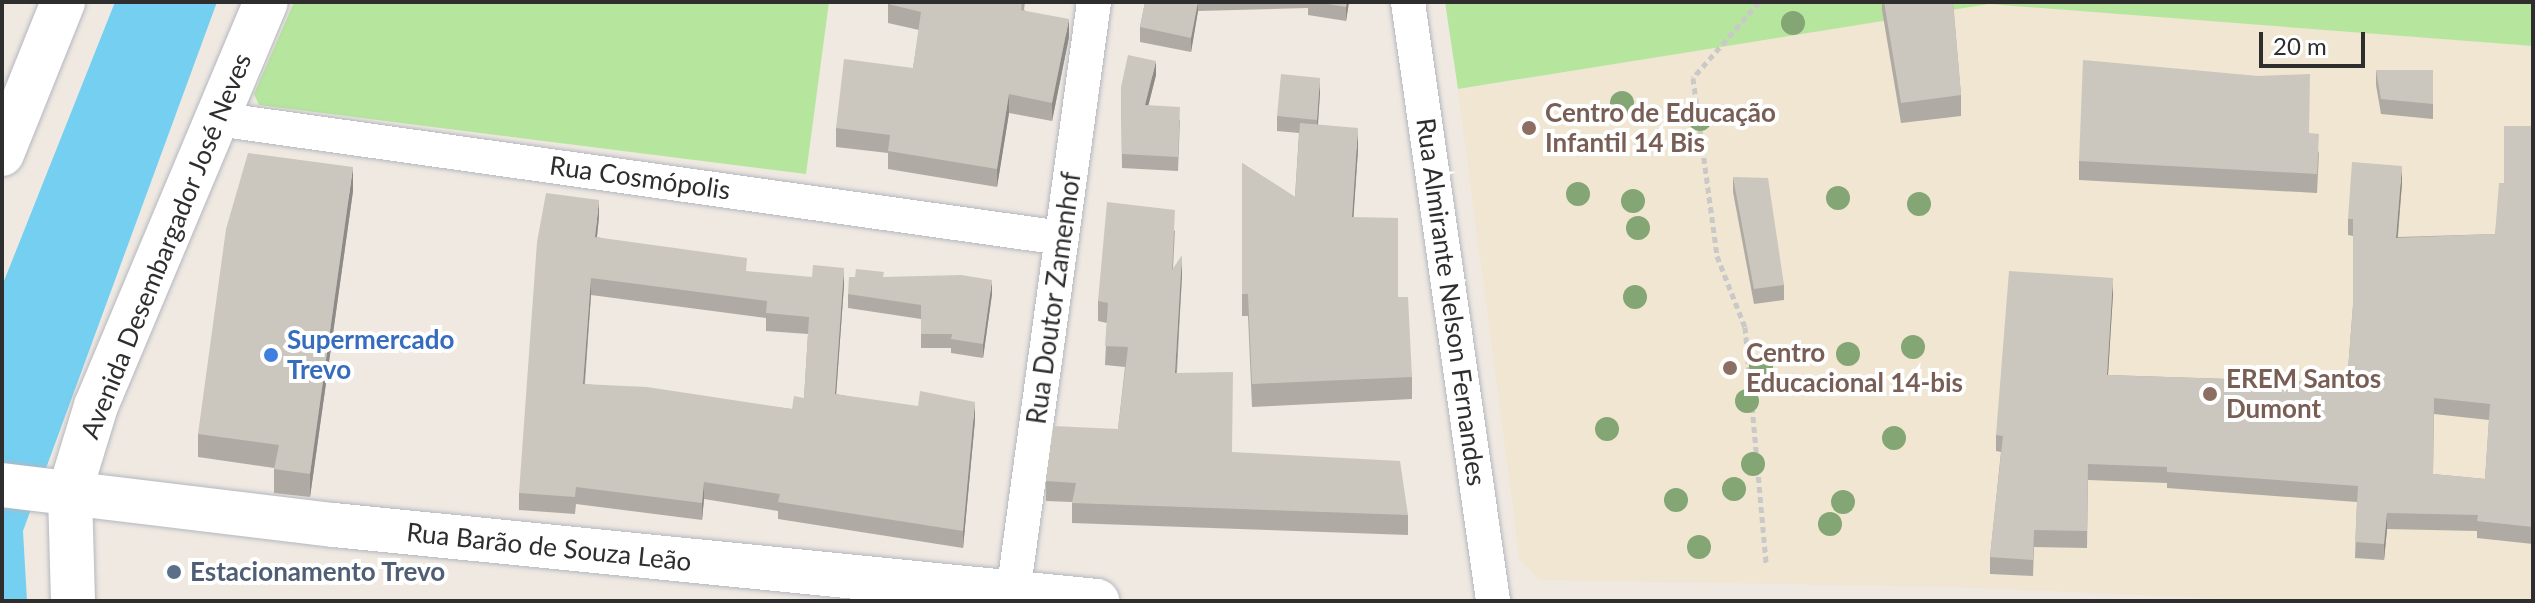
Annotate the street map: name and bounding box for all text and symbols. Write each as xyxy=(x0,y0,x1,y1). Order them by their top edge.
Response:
scale bar xyxy=(2263,16,2369,66)
text: 20 m xyxy=(2273,31,2327,60)
street label: Avenida Desembargador José Neves xyxy=(74,48,258,444)
place label: Centro de Educação Infantil 14 Bis xyxy=(1545,97,1776,158)
street label: Rua Almirante Nelson Fernandes xyxy=(1410,116,1492,488)
marker: Centro de Educação Infantil 14 Bis xyxy=(1520,119,1538,137)
street label: Rua Cosmópolis xyxy=(548,150,732,206)
street label: Rua Doutor Zamenhof xyxy=(1021,170,1087,426)
place label: Supermercado Trevo xyxy=(287,324,454,386)
place label: Centro Educacional 14-bis xyxy=(1746,337,1963,398)
marker: Supermercado Trevo xyxy=(262,346,280,364)
marker: Centro Educacional 14-bis xyxy=(1721,359,1739,377)
place label: EREM Santos Dumont xyxy=(2226,363,2381,424)
marker: EREM Santos Dumont xyxy=(2201,385,2219,403)
street label: Rua Barão de Souza Leão xyxy=(405,517,693,577)
place label: Estacionamento Trevo xyxy=(190,556,446,588)
marker: Estacionamento Trevo xyxy=(165,563,183,581)

